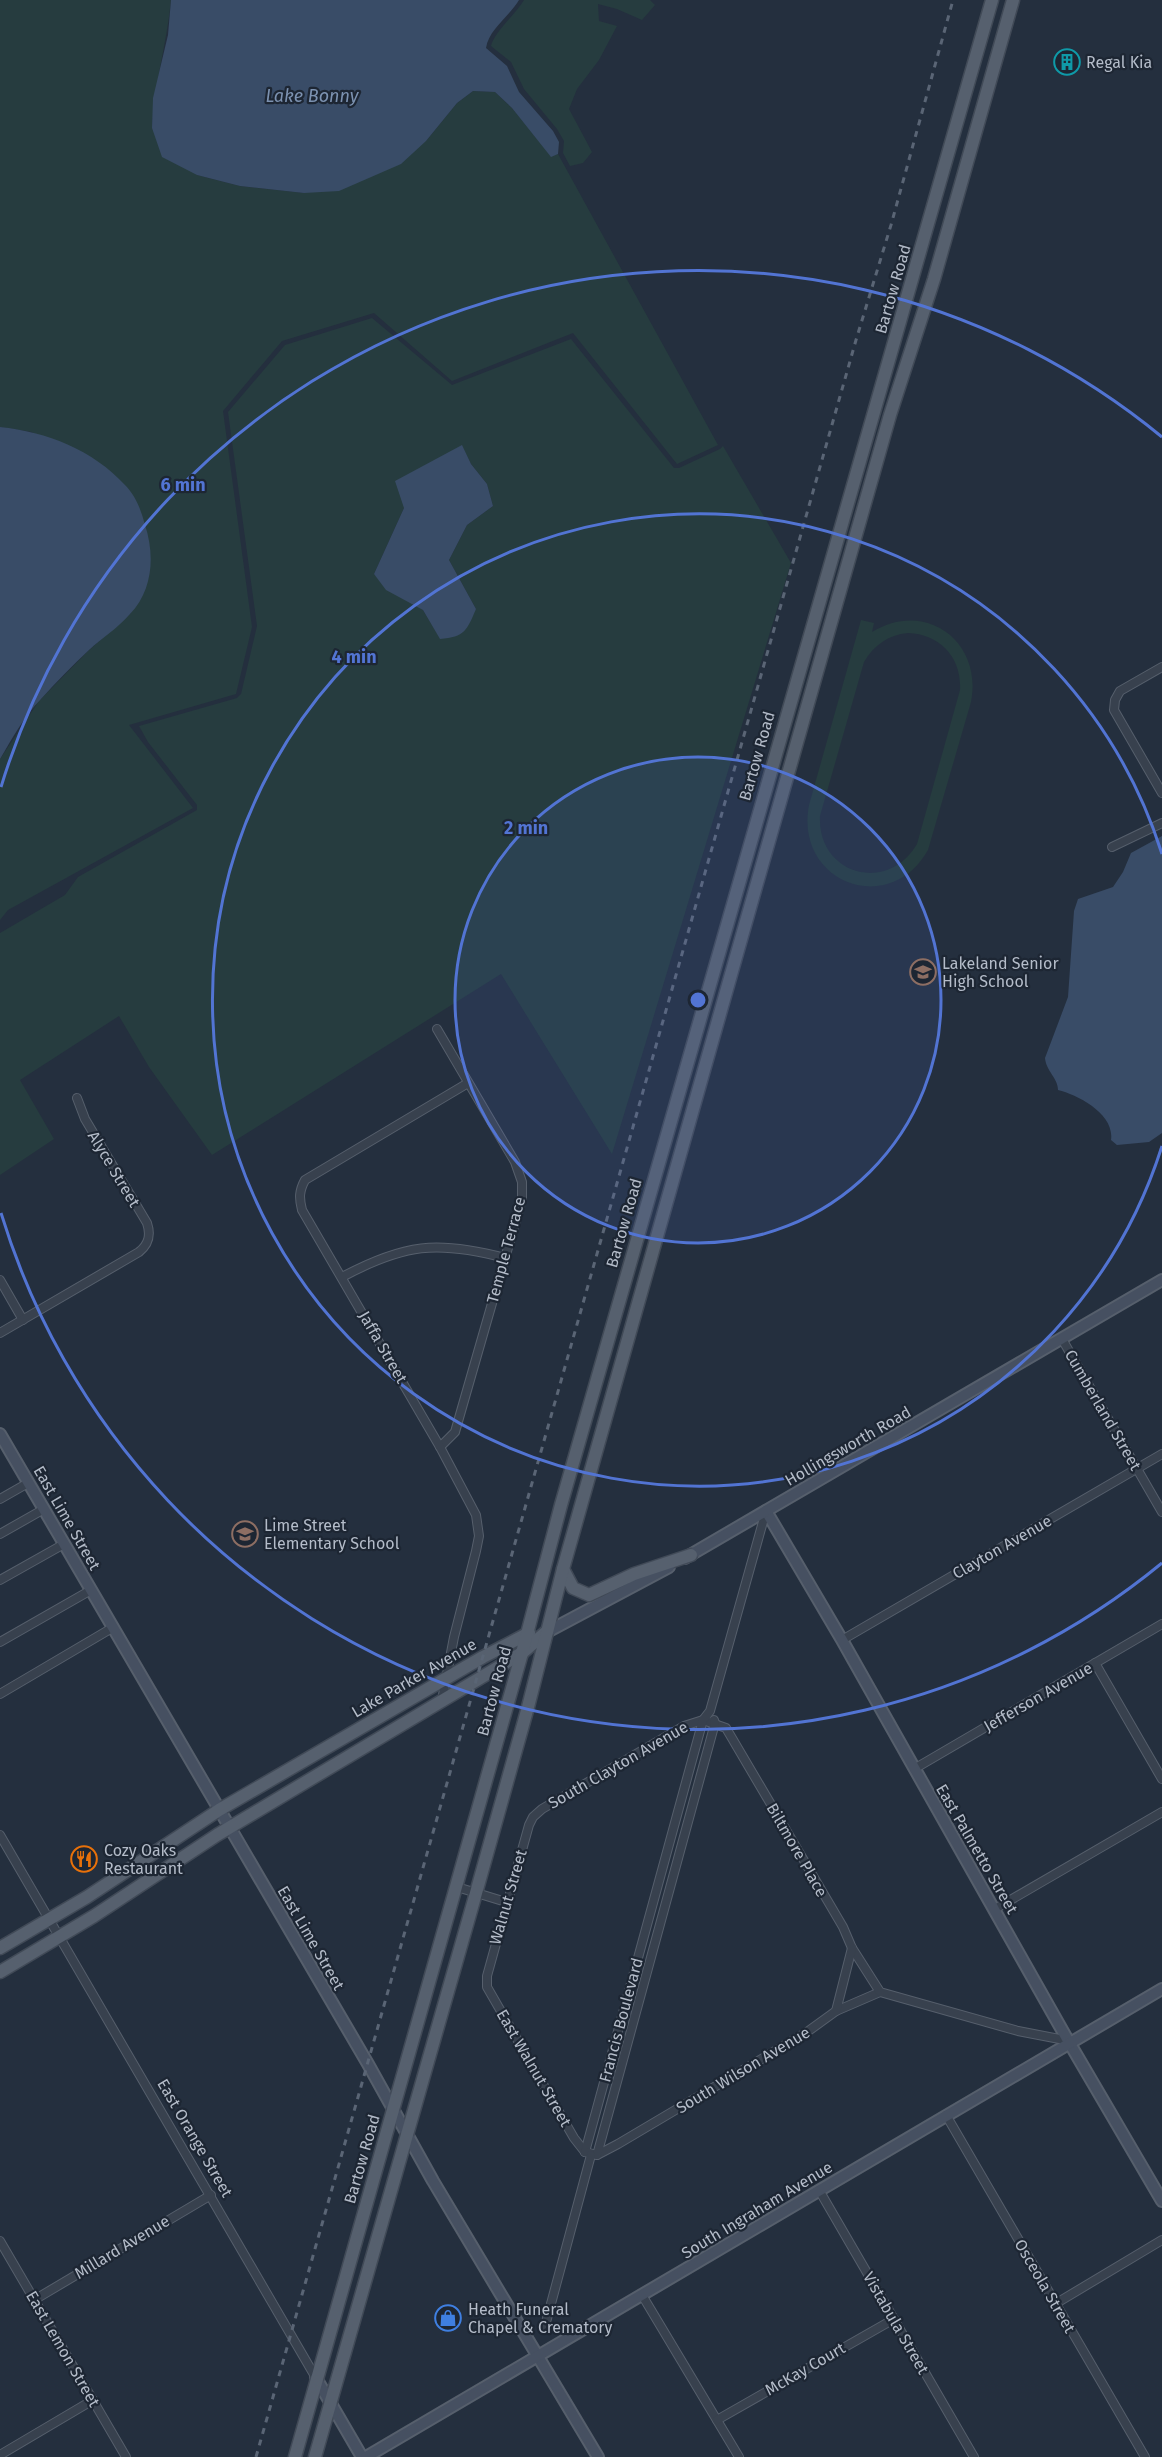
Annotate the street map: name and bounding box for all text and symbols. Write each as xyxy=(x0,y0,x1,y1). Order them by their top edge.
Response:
building icon: Regal Kia xyxy=(1052,47,1082,77)
place label: Regal Kia xyxy=(1086,53,1152,72)
water label: Lake Bonny xyxy=(265,85,360,107)
street label: Bartow Road xyxy=(871,242,915,336)
text: 6 min xyxy=(160,474,206,496)
text: 4 min xyxy=(331,646,377,668)
street label: Bartow Road xyxy=(735,709,779,803)
text: 2 min xyxy=(504,817,548,839)
place label: Lakeland Senior High School xyxy=(942,954,1059,991)
school or university icon: Lakeland Senior High School xyxy=(908,957,938,987)
centre of rings xyxy=(688,990,708,1010)
street label: Alyce Street xyxy=(84,1128,144,1211)
street label: Bartow Road xyxy=(602,1176,646,1270)
street label: Temple Terrace xyxy=(483,1195,529,1305)
street label: Jaffa Street xyxy=(355,1307,411,1387)
street label: Cumberland Street xyxy=(1061,1346,1145,1474)
street label: Hollingsworth Road xyxy=(782,1402,914,1490)
street label: East Lime Street xyxy=(30,1463,105,1574)
street label: Clayton Avenue xyxy=(949,1511,1055,1583)
place label: Lime Street Elementary School xyxy=(264,1516,400,1553)
school or university icon: Lime Street Elementary School xyxy=(230,1519,260,1549)
street label: Lake Parker Avenue xyxy=(348,1634,480,1722)
street label: Bartow Road xyxy=(473,1644,515,1738)
street label: Jefferson Avenue xyxy=(980,1658,1096,1736)
street label: South Clayton Avenue xyxy=(545,1717,691,1813)
street label: East Palmetto Street xyxy=(932,1781,1022,1917)
street label: Biltmore Place xyxy=(763,1800,831,1900)
place label: Cozy Oaks Restaurant xyxy=(104,1841,183,1878)
restaurant icon: Cozy Oaks Restaurant xyxy=(69,1844,99,1874)
street label: Walnut Street xyxy=(485,1847,531,1947)
street label: East Lime Street xyxy=(274,1883,349,1994)
street label: Francis Boulevard xyxy=(595,1956,647,2084)
street label: East Walnut Street xyxy=(493,2006,575,2130)
street label: South Wilson Avenue xyxy=(673,2023,813,2117)
street label: East Orange Street xyxy=(153,2075,237,2201)
street label: Bartow Road xyxy=(340,2112,384,2206)
street label: South Ingraham Avenue xyxy=(678,2157,836,2263)
street label: Millard Avenue xyxy=(71,2211,173,2283)
street label: Osceola Street xyxy=(1011,2236,1080,2336)
street label: Vistabula Street xyxy=(859,2268,933,2378)
street label: East Lemon Street xyxy=(22,2288,104,2411)
place label: Heath Funeral Chapel & Crematory xyxy=(468,2300,613,2337)
shop icon: Heath Funeral Chapel & Crematory xyxy=(433,2303,463,2333)
street label: McKay Court xyxy=(762,2338,849,2400)

